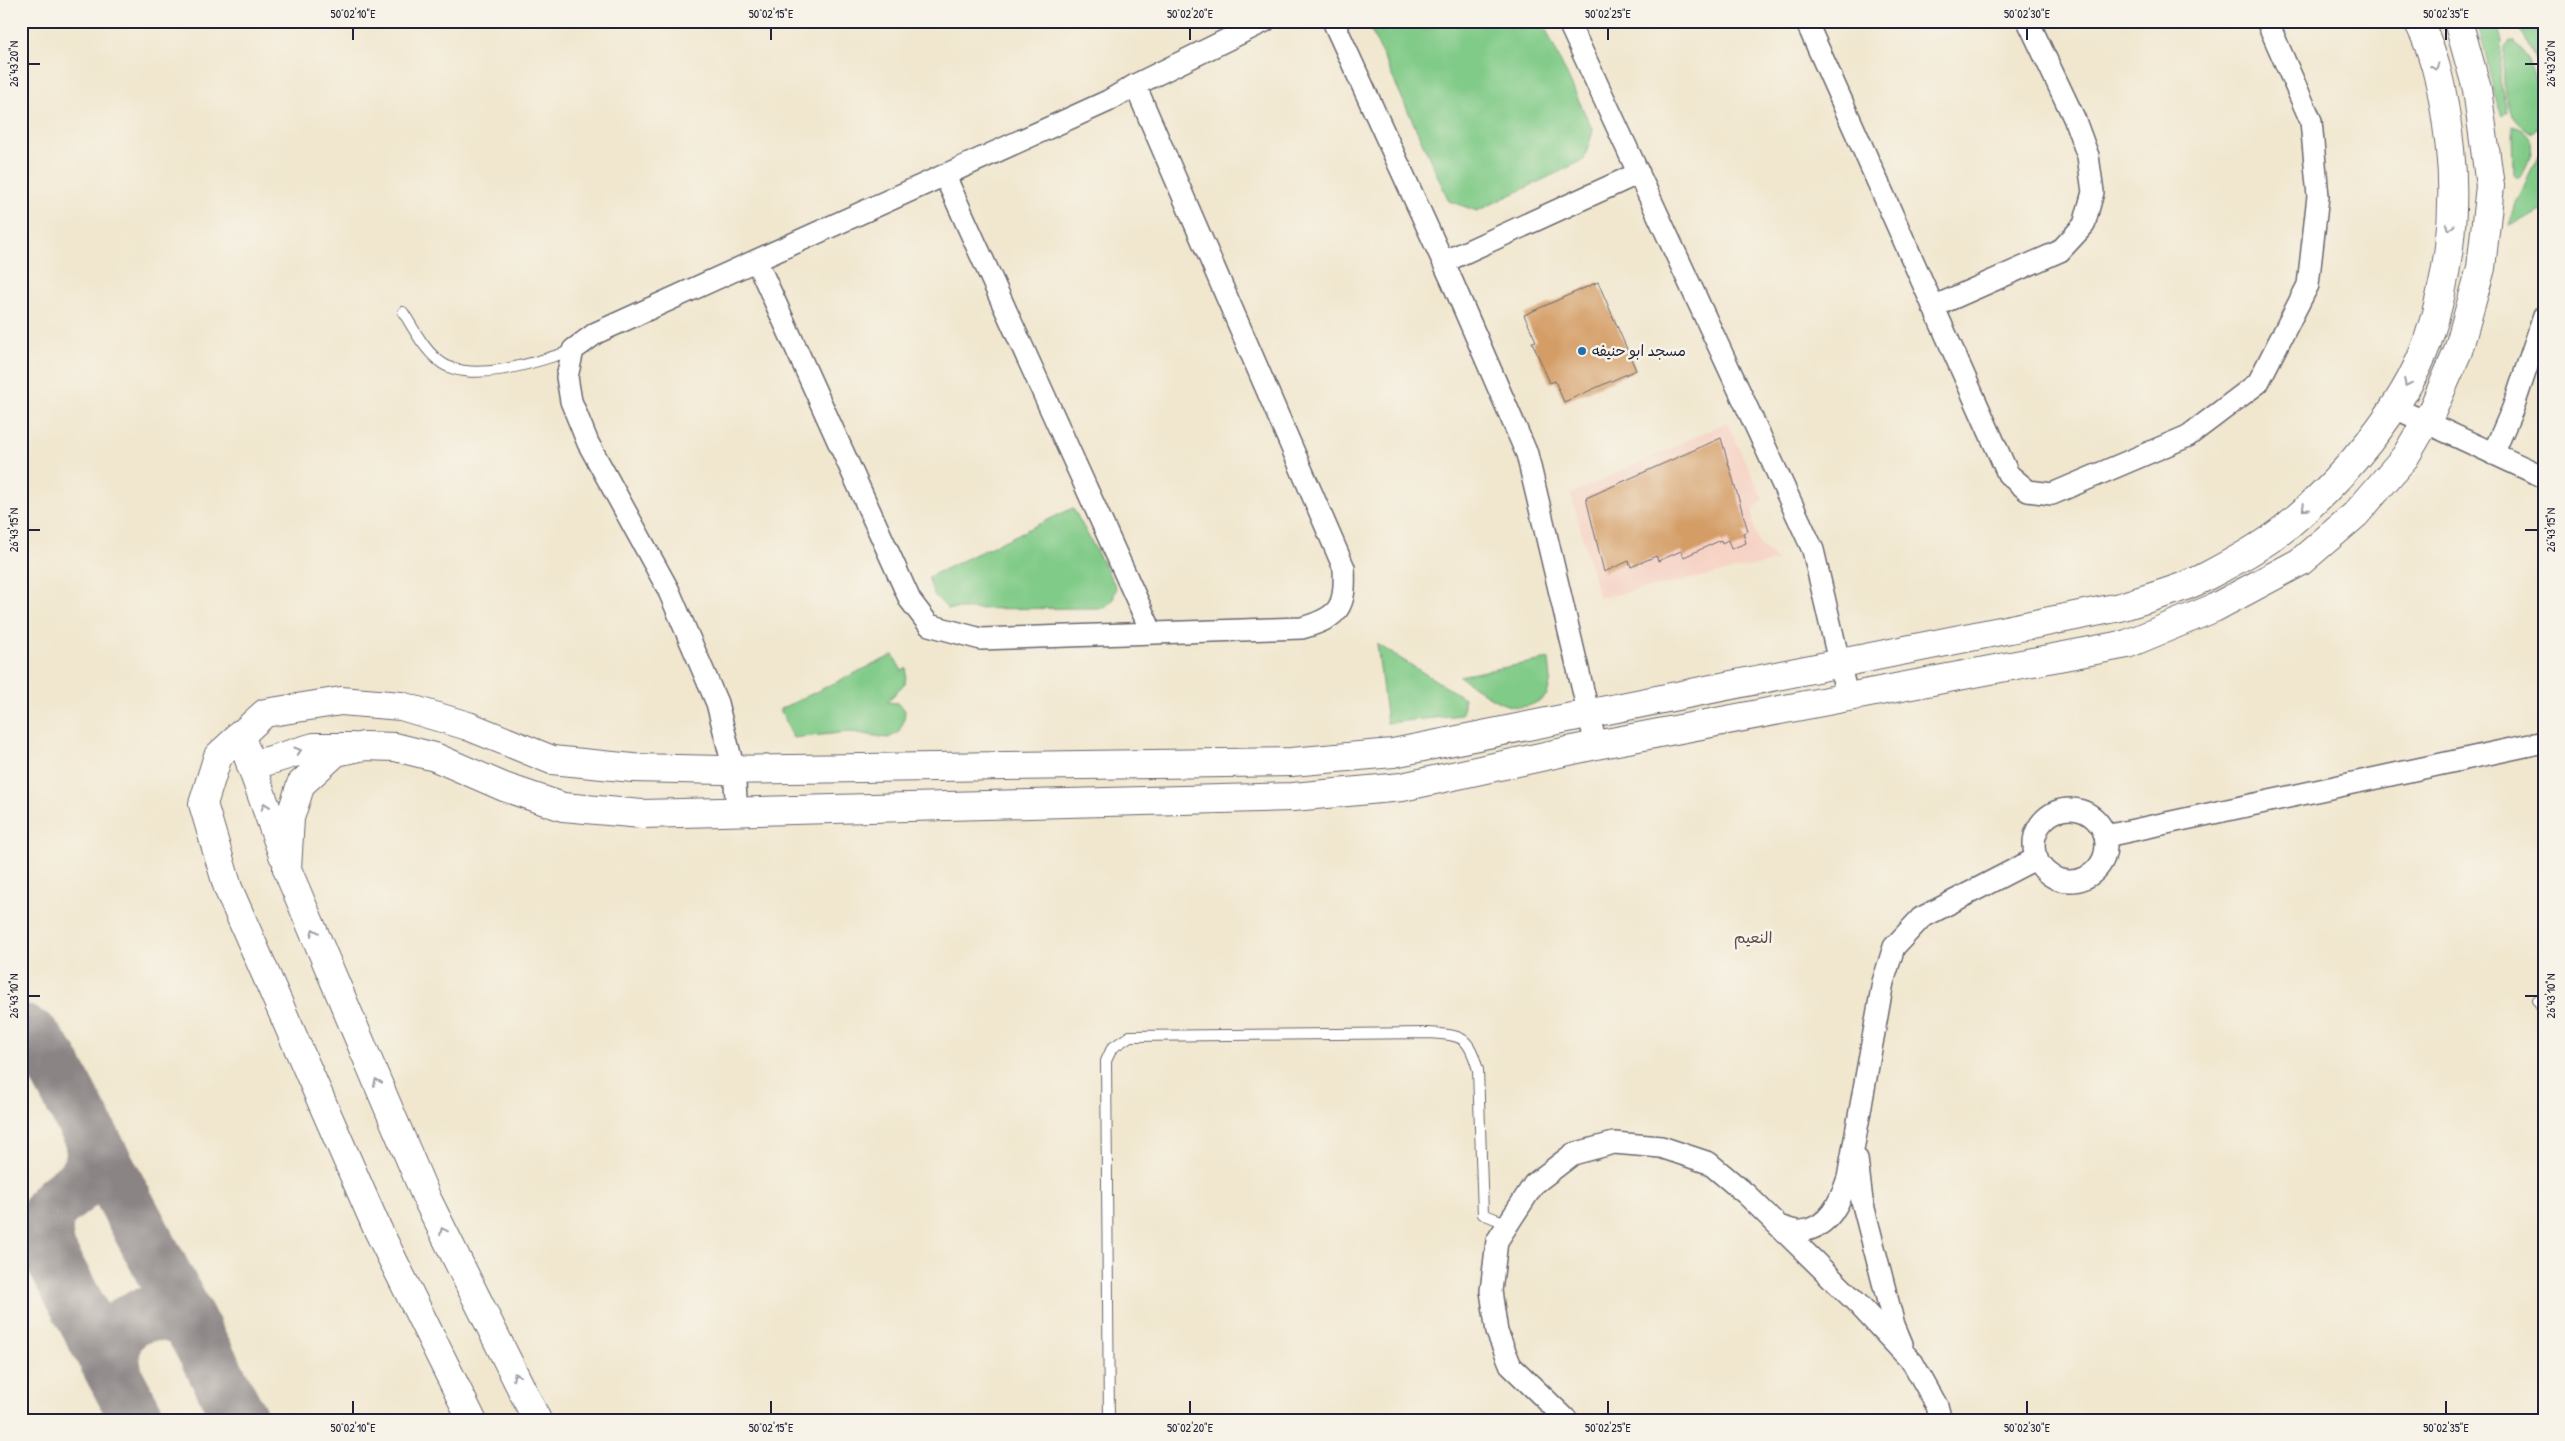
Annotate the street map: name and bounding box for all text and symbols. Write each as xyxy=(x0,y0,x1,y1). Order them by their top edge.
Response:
text: 50°02'10"E xyxy=(331,5,376,22)
text: 50°02'15"E xyxy=(749,5,794,22)
text: 50°02'20"E xyxy=(1167,5,1214,22)
text: 50°02'25"E xyxy=(1585,5,1632,22)
text: 50°02'30"E xyxy=(2004,5,2051,22)
text: 50°02'35"E xyxy=(2423,5,2469,22)
text: 26°43'20"N xyxy=(5,41,22,87)
text: 26°43'20"N xyxy=(2542,41,2559,87)
one-way arrow xyxy=(2429,62,2439,71)
one-way arrow xyxy=(2445,224,2456,232)
place label: مسجد ابو حنيفه xyxy=(1592,340,1686,361)
marker: مسجد ابو حنيفه xyxy=(1576,345,1588,357)
one-way arrow xyxy=(2403,378,2413,387)
one-way arrow xyxy=(2302,502,2311,511)
text: 26°43'15"N xyxy=(5,508,22,552)
text: 26°43'15"N xyxy=(2542,508,2559,552)
one-way arrow xyxy=(293,747,301,757)
one-way arrow xyxy=(261,802,271,811)
district label: النعيم xyxy=(1734,926,1772,950)
one-way arrow xyxy=(310,929,320,937)
text: 26°43'10"N xyxy=(5,974,22,1018)
text: 26°43'10"N xyxy=(2542,974,2559,1018)
one-way arrow xyxy=(373,1078,384,1087)
one-way arrow xyxy=(439,1227,449,1236)
one-way arrow xyxy=(512,1372,522,1381)
text: 50°02'10"E xyxy=(331,1419,376,1436)
text: 50°02'15"E xyxy=(749,1419,794,1436)
text: 50°02'20"E xyxy=(1167,1419,1214,1436)
text: 50°02'25"E xyxy=(1585,1419,1632,1436)
text: 50°02'30"E xyxy=(2004,1419,2051,1436)
text: 50°02'35"E xyxy=(2423,1419,2469,1436)

